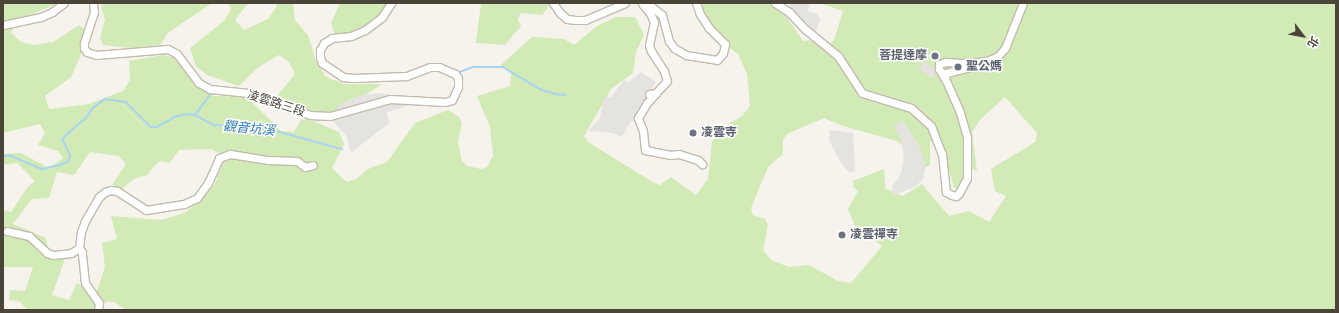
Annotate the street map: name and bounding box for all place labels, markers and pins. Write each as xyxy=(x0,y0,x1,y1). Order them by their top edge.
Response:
place label: 菩提達摩 xyxy=(879,49,927,63)
marker: 菩提達摩 xyxy=(930,51,940,61)
place label: 聖公媽 xyxy=(966,60,1002,74)
marker: 聖公媽 xyxy=(953,62,963,72)
place label: 凌雲寺 xyxy=(701,126,737,140)
marker: 凌雲寺 xyxy=(688,128,698,138)
place label: 凌雲禪寺 xyxy=(850,228,898,242)
marker: 凌雲禪寺 xyxy=(837,230,847,240)

